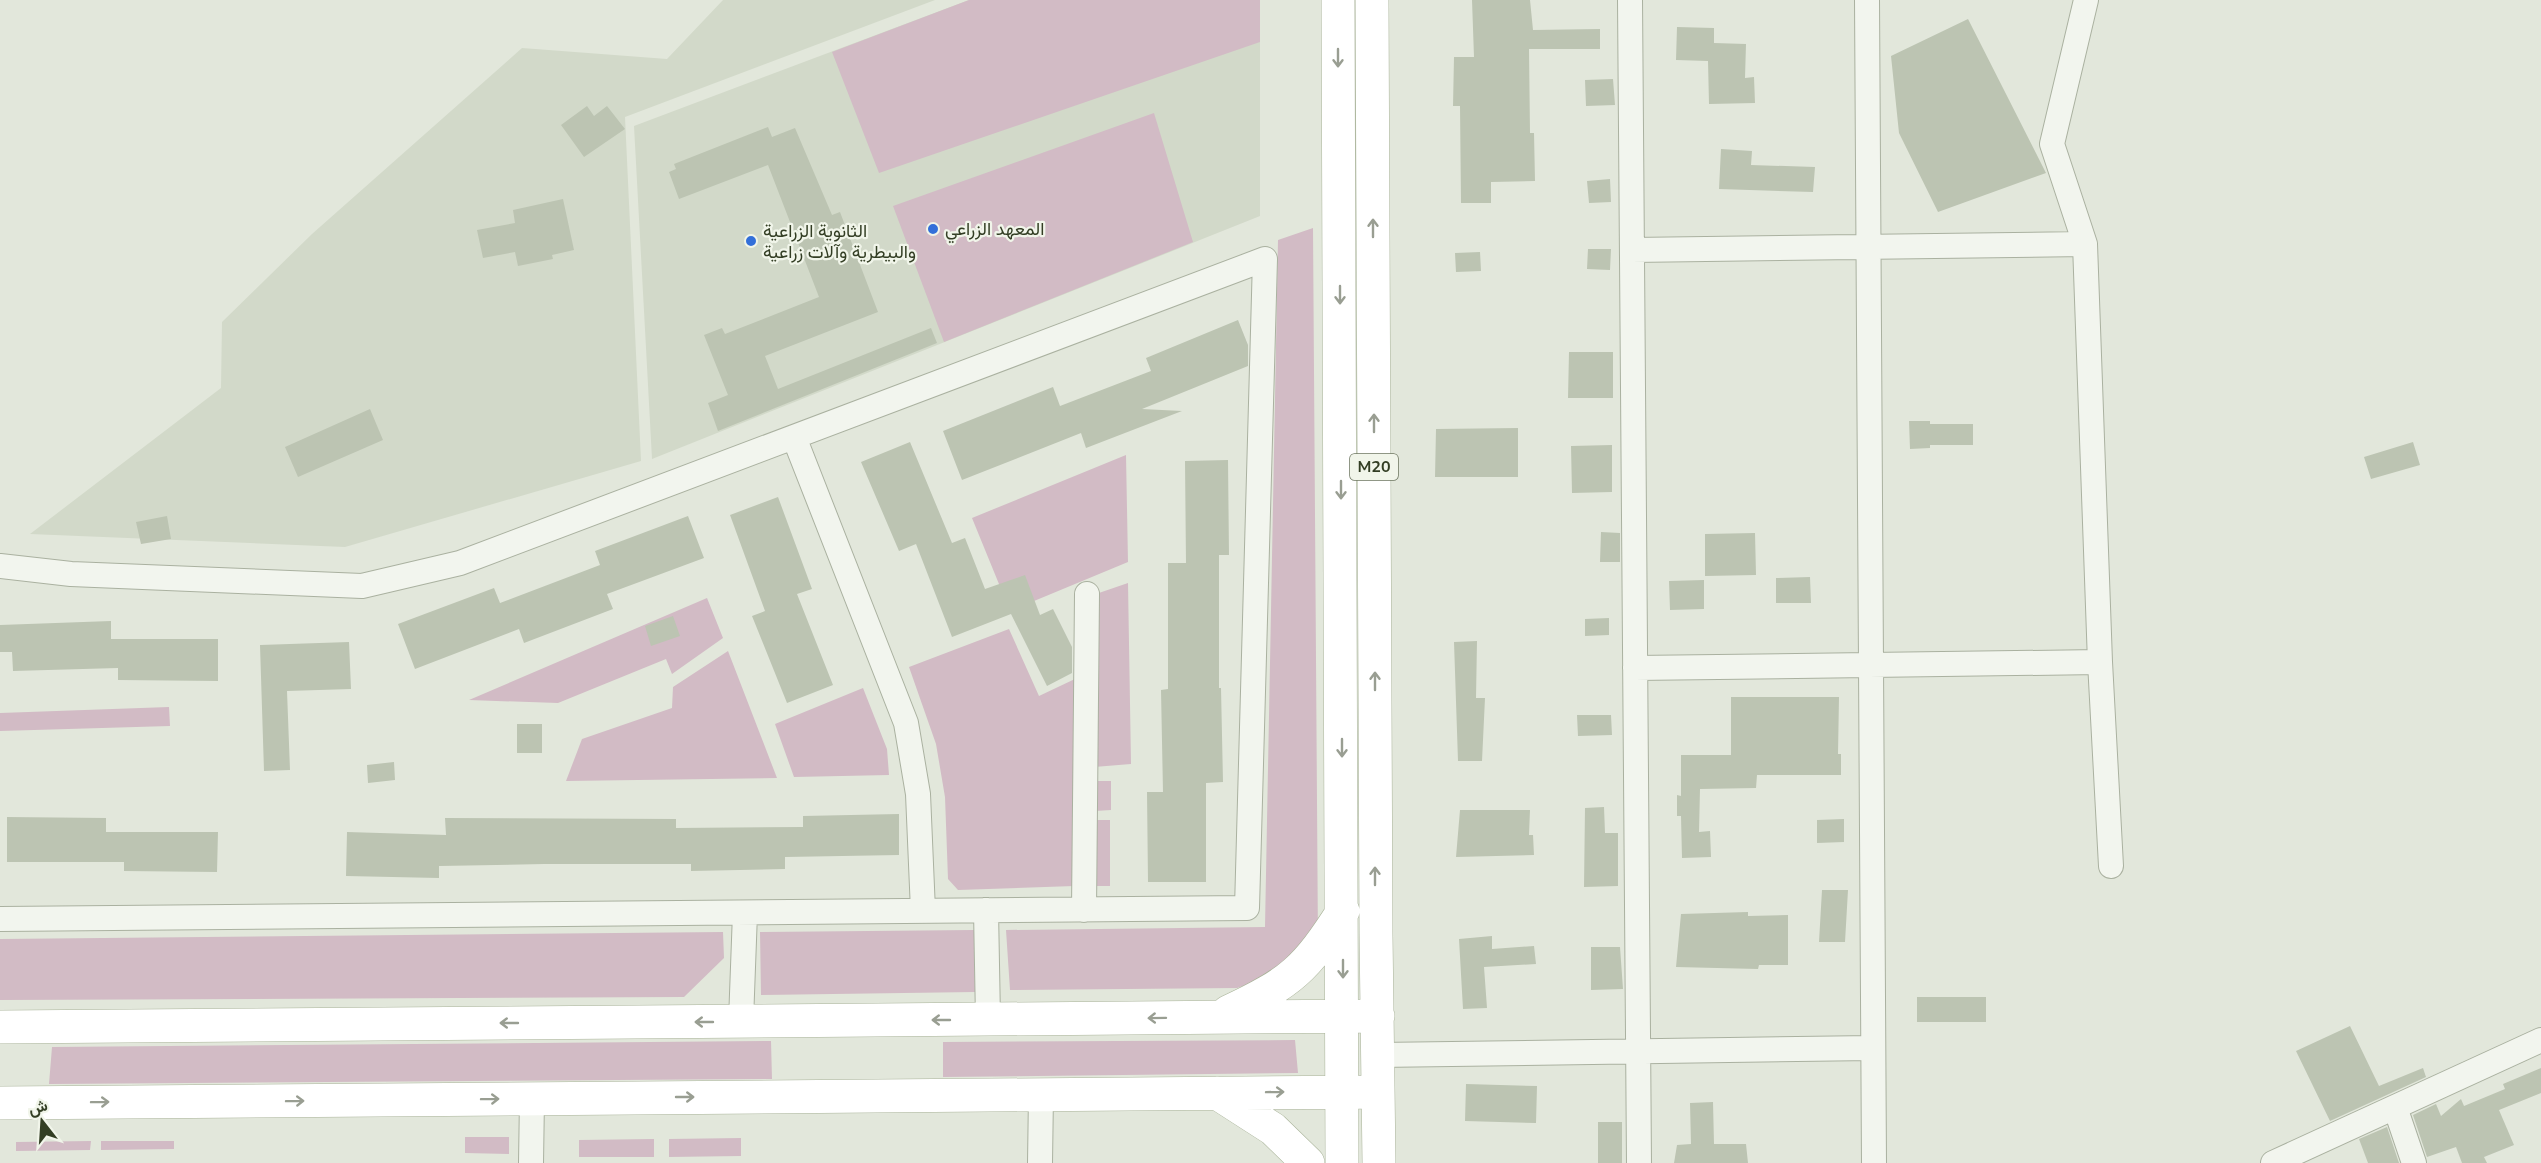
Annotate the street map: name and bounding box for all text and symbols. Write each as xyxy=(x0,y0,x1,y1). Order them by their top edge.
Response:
one-way arrow xyxy=(1332,48,1344,68)
place label: المعهد الزراعي xyxy=(945,217,1044,244)
one-way arrow xyxy=(1367,218,1379,238)
place label: الثانوية الزراعية والبيطرية وآلات زراعية xyxy=(763,219,916,264)
marker: المعهد الزراعي xyxy=(926,222,940,236)
marker: الثانوية الزراعية والبيطرية وآلات زراعية xyxy=(744,234,758,248)
one-way arrow xyxy=(1334,285,1346,305)
one-way arrow xyxy=(1368,413,1380,433)
road number: M20 xyxy=(1350,454,1398,480)
one-way arrow xyxy=(1335,480,1347,500)
one-way arrow xyxy=(1369,671,1381,691)
one-way arrow xyxy=(1336,738,1348,758)
one-way arrow xyxy=(1369,866,1381,886)
one-way arrow xyxy=(1337,959,1349,979)
one-way arrow xyxy=(1148,1012,1168,1024)
one-way arrow xyxy=(932,1014,952,1026)
one-way arrow xyxy=(695,1016,715,1028)
one-way arrow xyxy=(500,1017,520,1029)
one-way arrow xyxy=(1265,1086,1285,1098)
north arrow xyxy=(12,1091,72,1151)
one-way arrow xyxy=(675,1091,695,1103)
one-way arrow xyxy=(480,1093,500,1105)
text: ش xyxy=(25,1094,50,1121)
one-way arrow xyxy=(285,1095,305,1107)
one-way arrow xyxy=(90,1097,110,1108)

